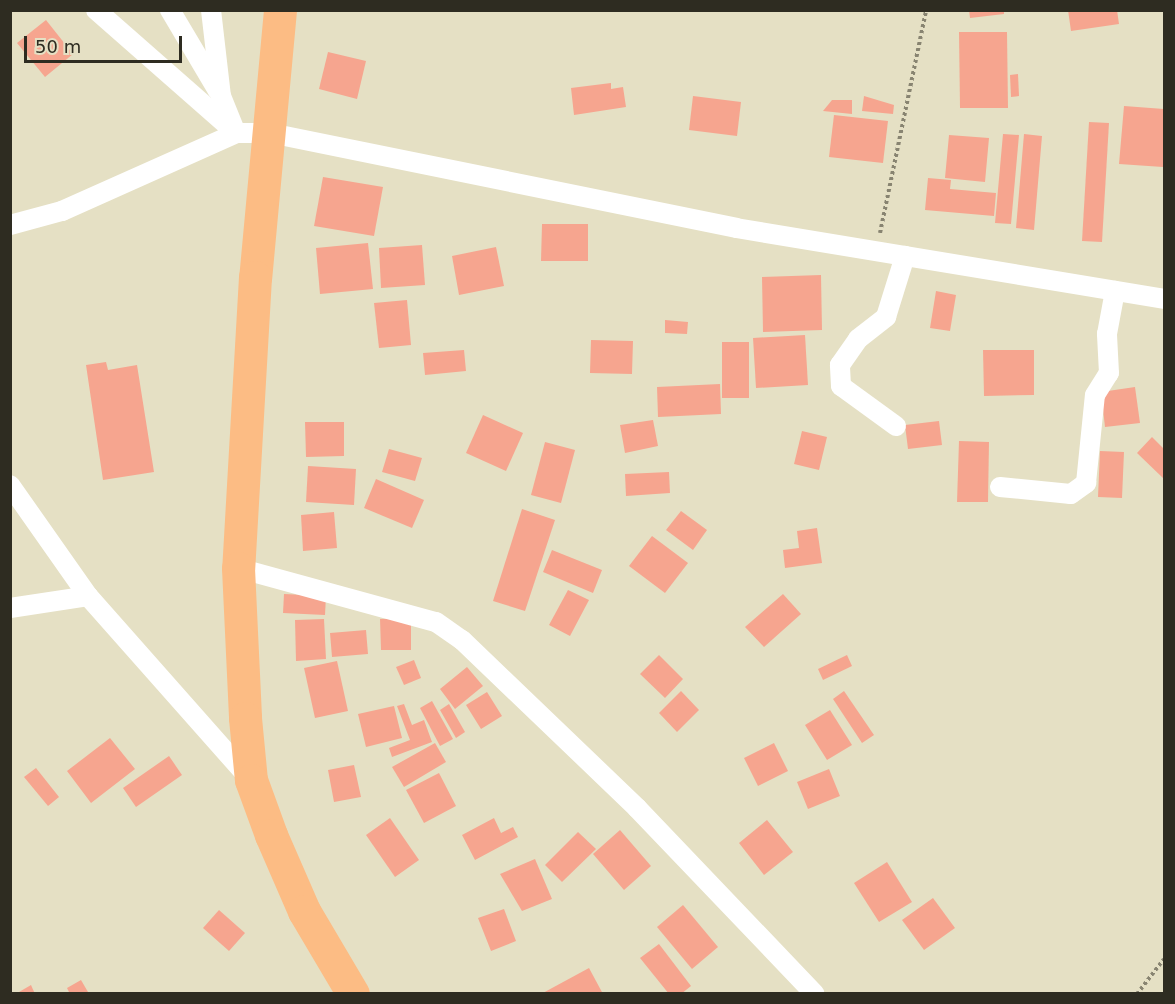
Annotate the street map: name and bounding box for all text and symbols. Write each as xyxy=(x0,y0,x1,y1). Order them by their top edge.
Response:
scale bar xyxy=(27,24,184,62)
text: 50 m xyxy=(35,36,81,57)

